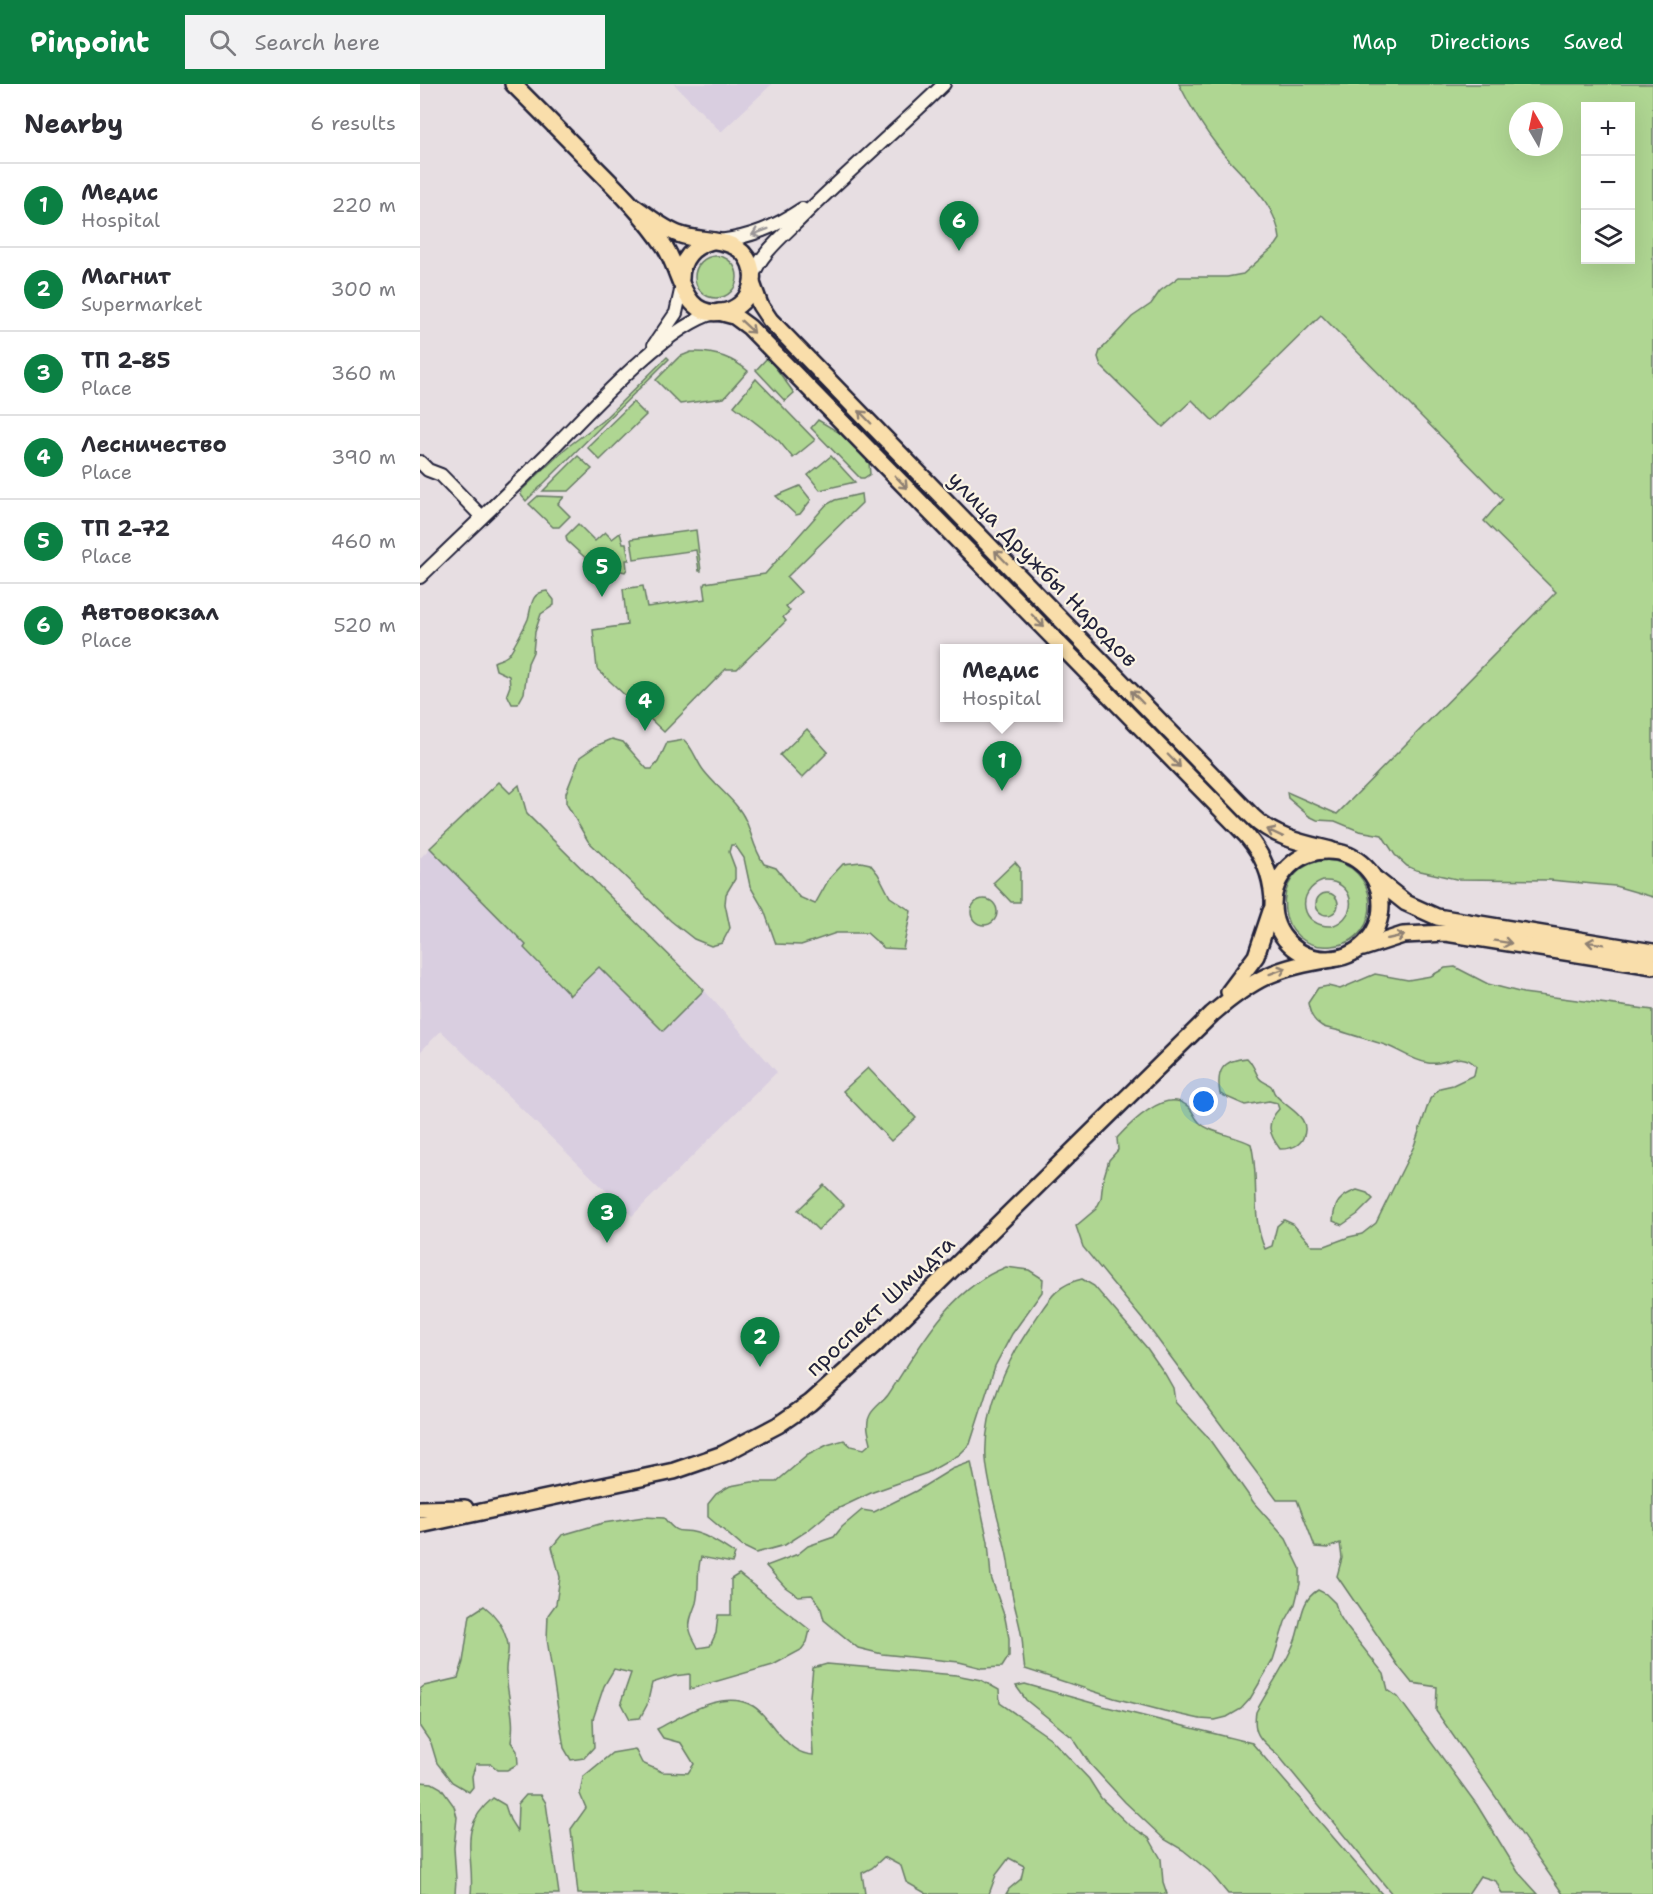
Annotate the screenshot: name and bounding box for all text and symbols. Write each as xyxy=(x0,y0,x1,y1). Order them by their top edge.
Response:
search box xyxy=(185,15,605,69)
text: Pinpoint xyxy=(30,23,149,61)
icon: search xyxy=(206,26,239,59)
text: Search here xyxy=(254,28,380,57)
text: Map xyxy=(1352,28,1397,56)
text: Directions xyxy=(1430,28,1530,56)
text: Saved xyxy=(1563,28,1623,56)
north arrow xyxy=(1509,102,1563,156)
map controls xyxy=(1581,102,1635,264)
button: + xyxy=(1581,102,1635,156)
text: Nearby xyxy=(24,106,123,141)
text: 6 results xyxy=(310,110,396,136)
button: − xyxy=(1581,156,1635,210)
text: Медис xyxy=(81,178,158,207)
text: 1 xyxy=(39,192,48,218)
text: 220 m xyxy=(332,192,396,218)
pin: 6 xyxy=(940,202,978,251)
text: Hospital xyxy=(81,207,160,233)
button: layers xyxy=(1581,210,1635,264)
one-way arrow xyxy=(751,228,770,239)
text: Магнит xyxy=(81,262,171,291)
text: 2 xyxy=(37,276,51,302)
text: 300 m xyxy=(330,276,396,302)
text: Supermarket xyxy=(81,291,203,317)
one-way arrow xyxy=(741,320,756,334)
text: ТП 2-85 xyxy=(81,346,171,375)
text: 3 xyxy=(37,360,51,386)
text: 360 m xyxy=(331,360,396,386)
text: Place xyxy=(81,375,132,401)
one-way arrow xyxy=(858,410,872,425)
text: Лесничество xyxy=(81,430,227,459)
text: 4 xyxy=(37,444,51,470)
text: 390 m xyxy=(331,444,396,470)
text: Place xyxy=(81,459,132,485)
street label: улица Дружбы Народов xyxy=(942,465,1144,673)
one-way arrow xyxy=(894,475,909,490)
text: ТП 2-72 xyxy=(81,514,170,543)
text: 5 xyxy=(37,528,50,554)
text: 460 m xyxy=(331,528,396,554)
text: Place xyxy=(81,543,132,569)
pin: 5 xyxy=(582,548,621,597)
one-way arrow xyxy=(993,550,1008,565)
text: Автовокзал xyxy=(81,598,219,627)
text: 6 xyxy=(37,612,51,638)
text: 520 m xyxy=(333,612,396,638)
one-way arrow xyxy=(1030,614,1045,629)
text: Place xyxy=(81,627,132,653)
popup xyxy=(940,644,1063,722)
text: Медис xyxy=(962,656,1039,685)
pin: 4 xyxy=(626,682,664,731)
text: Hospital xyxy=(962,685,1041,711)
one-way arrow xyxy=(1130,690,1144,705)
pin: 1 xyxy=(982,742,1022,791)
one-way arrow xyxy=(1167,753,1181,768)
one-way arrow xyxy=(1267,826,1285,838)
one-way arrow xyxy=(1386,931,1405,942)
one-way arrow xyxy=(1493,937,1513,948)
one-way arrow xyxy=(1586,937,1606,948)
one-way arrow xyxy=(1268,964,1287,975)
your location xyxy=(1189,1087,1218,1116)
pin: 3 xyxy=(588,1194,627,1243)
street label: проспект Шмидта xyxy=(799,1229,961,1383)
pin: 2 xyxy=(740,1318,780,1367)

